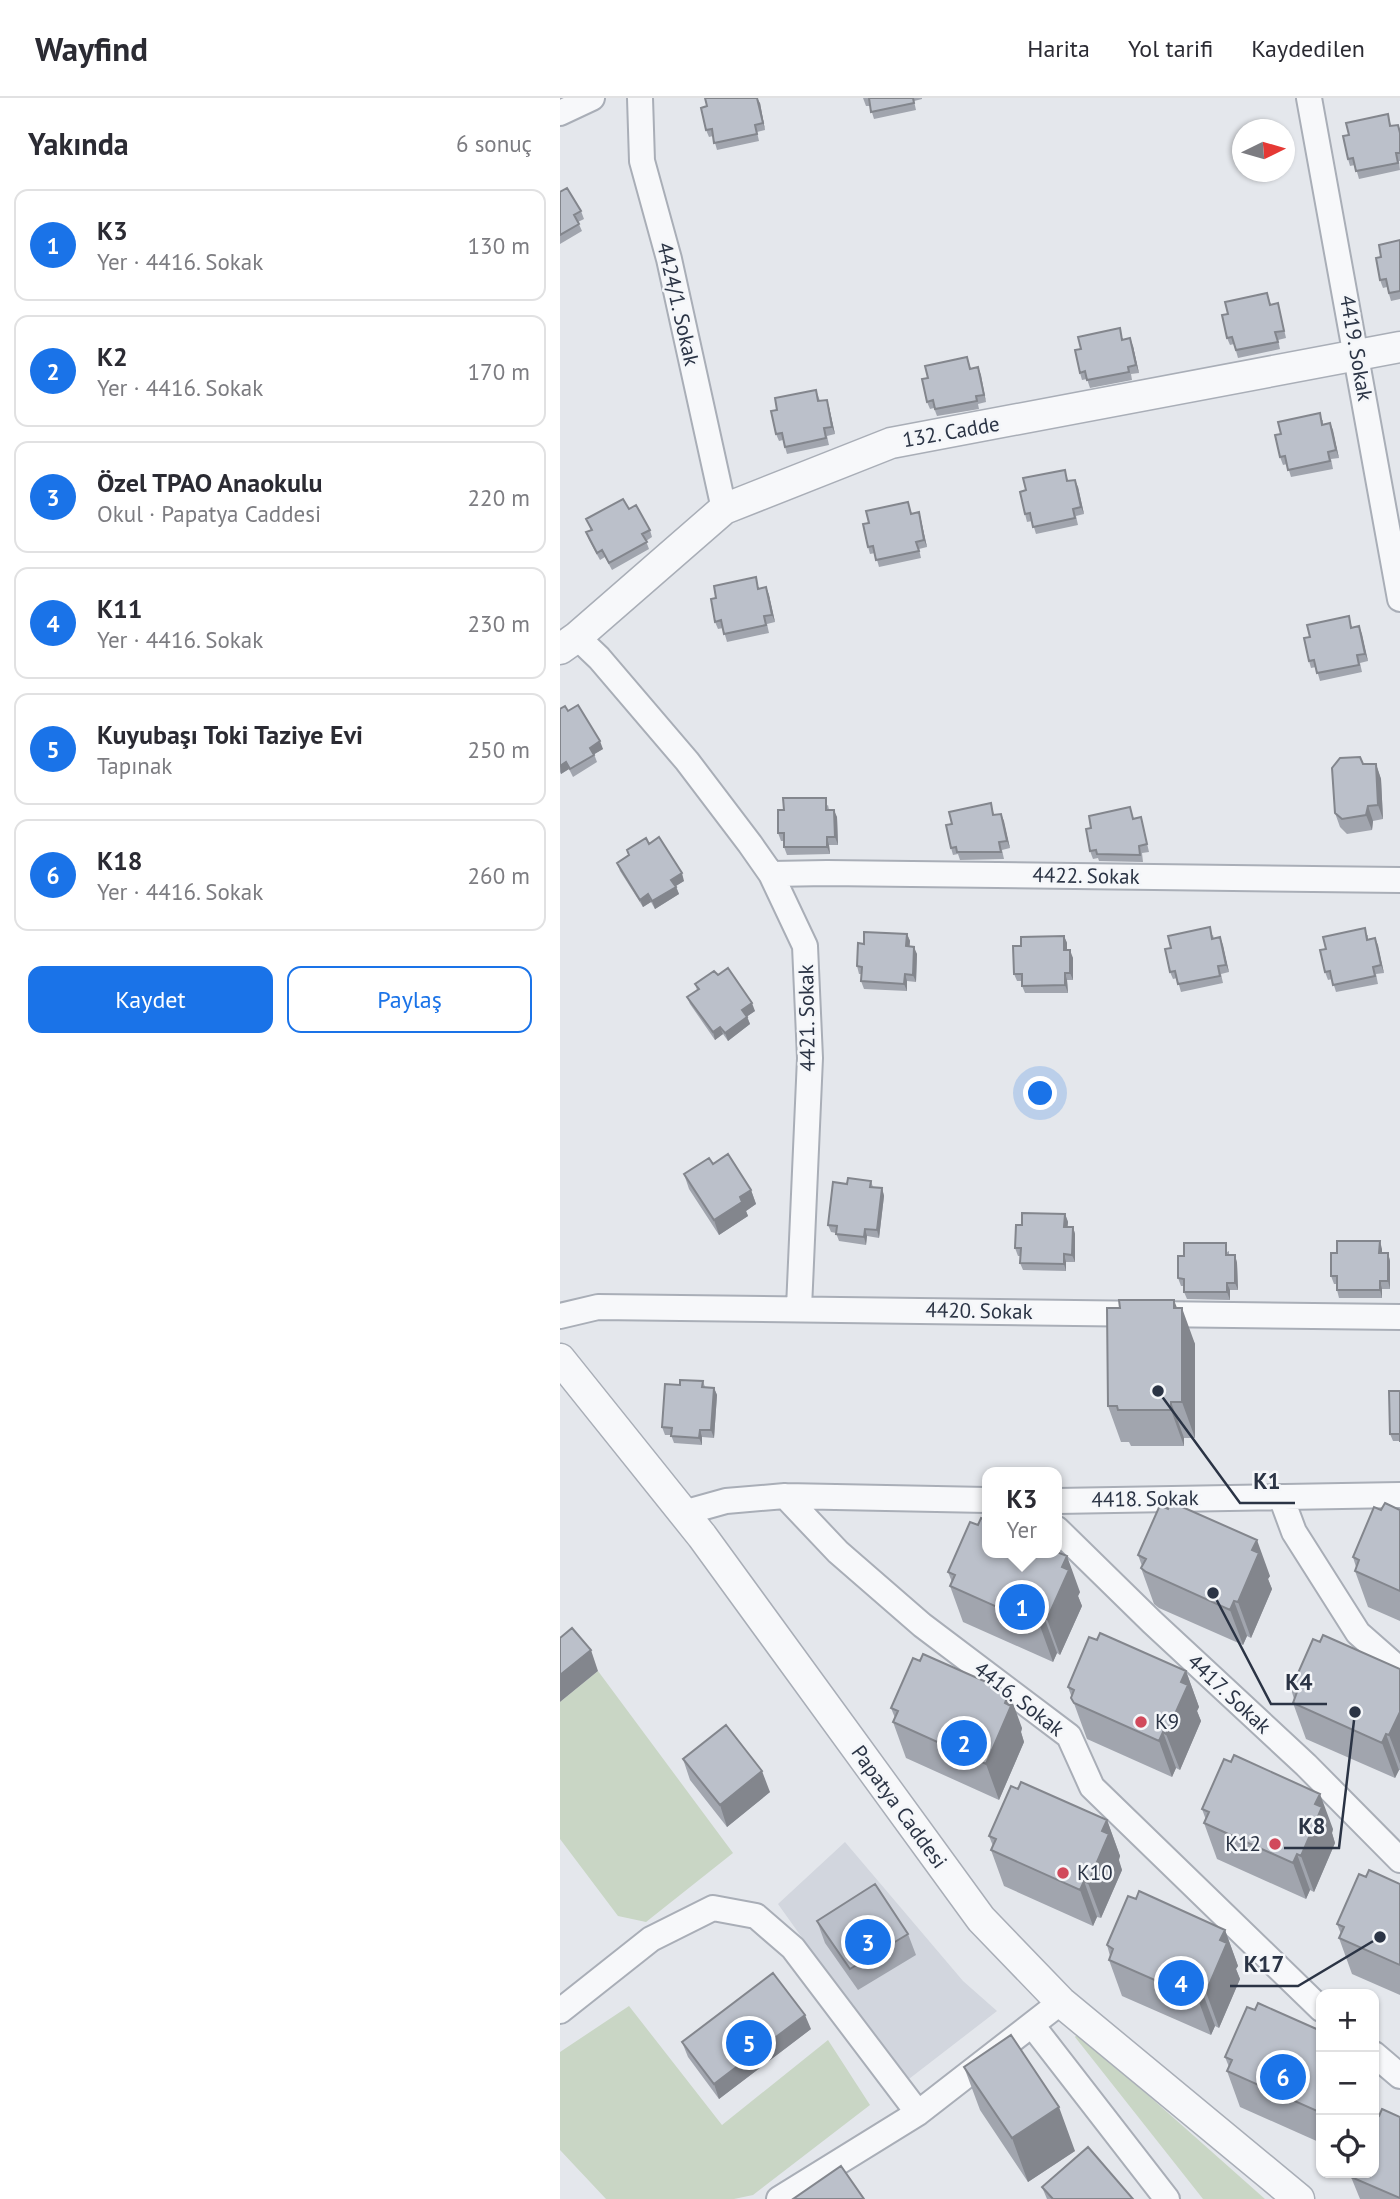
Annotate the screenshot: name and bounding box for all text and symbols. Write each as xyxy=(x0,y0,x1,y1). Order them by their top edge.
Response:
text: Wayfind xyxy=(35,27,148,70)
text: Harita xyxy=(1027,33,1090,64)
text: Yol tarifi xyxy=(1128,33,1213,64)
text: Kaydedilen xyxy=(1251,33,1365,64)
north arrow xyxy=(1232,119,1295,182)
text: Yakında xyxy=(28,124,129,163)
text: 6 sonuç xyxy=(456,129,532,158)
text: K3 xyxy=(97,214,128,247)
text: 1 xyxy=(46,231,60,260)
text: 130 m xyxy=(468,231,530,260)
street label: 4424/1. Sokak xyxy=(651,239,706,368)
text: Yer · 4416. Sokak xyxy=(97,247,263,276)
street label: 4419. Sokak xyxy=(1334,293,1379,403)
text: K2 xyxy=(97,340,128,373)
text: 2 xyxy=(46,357,60,386)
text: 170 m xyxy=(468,357,530,386)
text: Yer · 4416. Sokak xyxy=(97,373,263,402)
street label: 132. Cadde xyxy=(900,410,1002,453)
text: Özel TPAO Anaokulu xyxy=(97,466,323,499)
text: 3 xyxy=(46,483,60,512)
text: 220 m xyxy=(468,483,530,512)
text: Okul · Papatya Caddesi xyxy=(97,499,321,528)
text: K11 xyxy=(97,592,143,625)
text: 4 xyxy=(46,609,60,638)
text: 230 m xyxy=(468,609,530,638)
text: Yer · 4416. Sokak xyxy=(97,625,263,654)
text: Kuyubaşı Toki Taziye Evi xyxy=(97,718,363,751)
text: 5 xyxy=(46,735,60,764)
text: 250 m xyxy=(468,735,530,764)
text: Tapınak xyxy=(97,751,172,780)
text: K18 xyxy=(97,844,143,877)
text: 6 xyxy=(46,861,60,890)
text: 260 m xyxy=(468,861,530,890)
street label: 4422. Sokak xyxy=(1032,861,1140,890)
text: Yer · 4416. Sokak xyxy=(97,877,263,906)
street label: 4421. Sokak xyxy=(792,964,821,1072)
button: Kaydet xyxy=(28,966,273,1033)
button: Paylaş xyxy=(287,966,532,1033)
your location xyxy=(1023,1076,1057,1110)
street label: 4420. Sokak xyxy=(925,1296,1033,1325)
callout: K1 xyxy=(1240,1459,1295,1503)
text: K1 xyxy=(1253,1466,1281,1495)
popup xyxy=(982,1467,1062,1558)
text: K3 xyxy=(1007,1482,1037,1515)
street label: 4418. Sokak xyxy=(1091,1484,1199,1513)
text: Yer xyxy=(1007,1515,1037,1544)
pin: 1 xyxy=(999,1581,1045,1633)
street label: 4417. Sokak xyxy=(1182,1648,1277,1739)
street label: 4416. Sokak xyxy=(969,1655,1070,1742)
callout: K4 xyxy=(1271,1660,1327,1704)
text: K4 xyxy=(1285,1667,1313,1696)
place label: K9 xyxy=(1155,1708,1179,1735)
marker: K9 xyxy=(1133,1714,1149,1730)
pin: 2 xyxy=(941,1717,987,1769)
street label: Papatya Caddesi xyxy=(846,1740,953,1874)
callout: K8 xyxy=(1284,1804,1339,1848)
text: K8 xyxy=(1298,1811,1326,1840)
place label: K12 xyxy=(1225,1830,1261,1857)
marker: K12 xyxy=(1267,1836,1283,1852)
place label: K10 xyxy=(1077,1859,1113,1886)
marker: K10 xyxy=(1055,1865,1071,1881)
pin: 3 xyxy=(845,1916,891,1968)
callout: K17 xyxy=(1230,1942,1298,1986)
text: K17 xyxy=(1244,1949,1284,1978)
pin: 4 xyxy=(1158,1957,1204,2009)
map controls xyxy=(1316,1989,1379,2178)
button: + xyxy=(1316,1989,1379,2052)
pin: 5 xyxy=(726,2017,772,2069)
pin: 6 xyxy=(1260,2051,1306,2103)
button: − xyxy=(1316,2052,1379,2115)
button: locate xyxy=(1316,2115,1379,2178)

